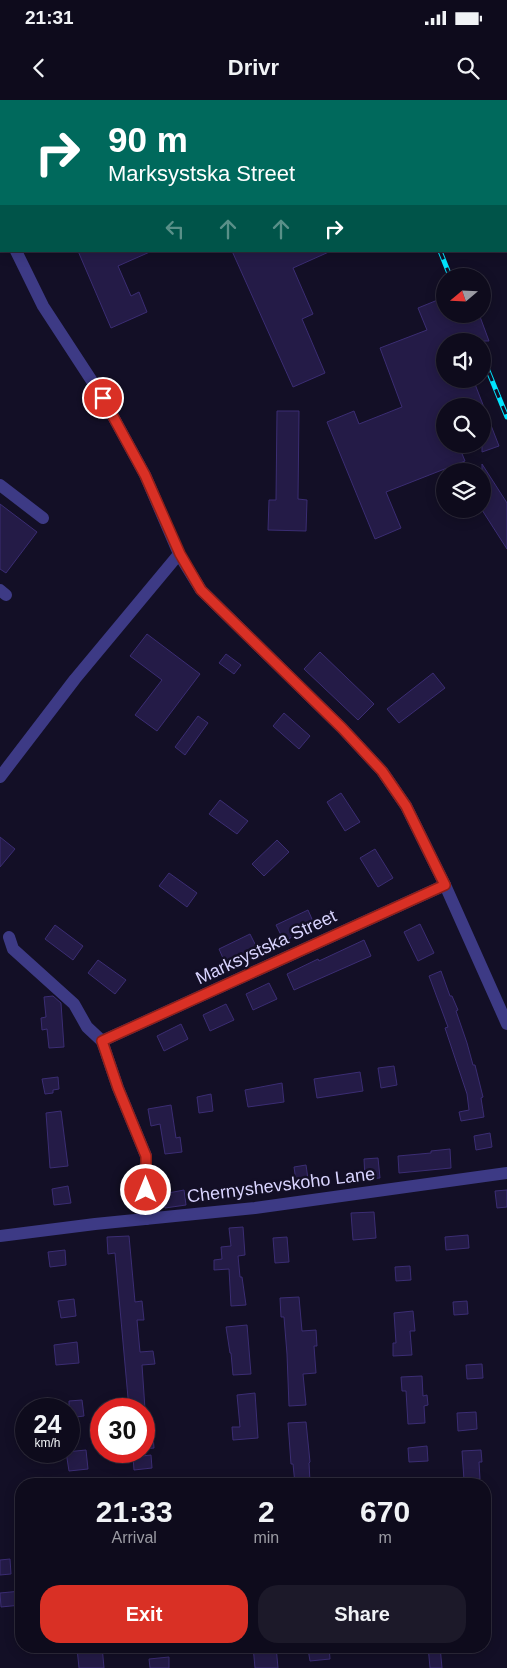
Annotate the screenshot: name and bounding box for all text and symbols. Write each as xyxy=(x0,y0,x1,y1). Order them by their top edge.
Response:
text: 21:31 xyxy=(25,7,74,28)
icon: back xyxy=(25,54,53,82)
icon: search xyxy=(454,54,482,82)
text: Drivr xyxy=(228,55,279,80)
icon: right xyxy=(25,120,90,185)
text: 90 m xyxy=(108,120,188,159)
text: Marksystska Street xyxy=(108,161,295,186)
icon: left xyxy=(161,215,189,243)
icon: ahead xyxy=(214,215,242,243)
icon: ahead xyxy=(267,215,295,243)
icon: right xyxy=(320,215,348,243)
north arrow xyxy=(436,268,491,322)
map controls xyxy=(436,268,491,518)
button: sound xyxy=(436,333,491,388)
pin xyxy=(82,377,124,419)
icon: arrive xyxy=(89,384,117,412)
button: search xyxy=(436,398,491,453)
button: layers xyxy=(436,463,491,518)
street label: Marksystska Street xyxy=(192,906,340,988)
position arrow xyxy=(119,1163,171,1215)
street label: Chernyshevskoho Lane xyxy=(186,1164,376,1206)
speed limit sign: 30 xyxy=(90,1398,155,1463)
text: 24 xyxy=(34,1410,61,1438)
text: km/h xyxy=(34,1436,61,1450)
text: 21:33 xyxy=(96,1495,173,1528)
text: 2 xyxy=(258,1495,275,1528)
text: 670 xyxy=(360,1495,410,1528)
text: Arrival xyxy=(112,1529,157,1546)
text: min xyxy=(253,1529,279,1546)
text: m xyxy=(378,1529,392,1546)
button: Exit xyxy=(40,1585,248,1643)
button: Share xyxy=(258,1585,466,1643)

